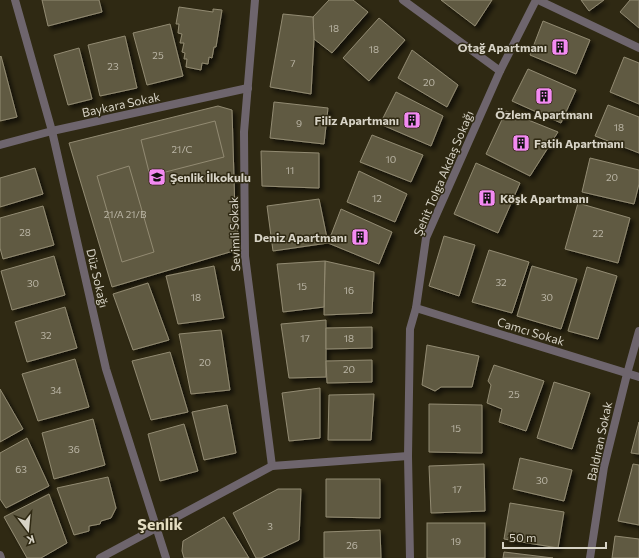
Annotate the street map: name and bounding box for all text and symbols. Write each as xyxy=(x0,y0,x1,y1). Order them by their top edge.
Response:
house number: 18 xyxy=(329,22,339,34)
building icon: Otağ Apartmanı xyxy=(550,37,570,57)
place label: Otağ Apartmanı xyxy=(458,40,547,54)
house number: 18 xyxy=(369,43,379,55)
house number: 25 xyxy=(152,49,164,61)
house number: 7 xyxy=(290,57,296,69)
house number: 23 xyxy=(107,60,119,72)
house number: 20 xyxy=(423,76,435,88)
building icon: Özlem Apartmanı xyxy=(534,86,554,106)
street label: Baykara Sokak xyxy=(81,89,162,119)
place label: Özlem Apartmanı xyxy=(495,107,593,121)
street label: Şehit Tolga Akdaş Sokağı xyxy=(410,108,476,238)
building icon: Filiz Apartmanı xyxy=(402,110,422,130)
place label: Filiz Apartmanı xyxy=(314,113,399,127)
house number: 9 xyxy=(296,117,302,129)
house number: 18 xyxy=(614,121,624,133)
building icon: Fatih Apartmanı xyxy=(511,133,531,153)
place label: Fatih Apartmanı xyxy=(534,136,624,150)
house number: 21/C xyxy=(172,143,193,155)
house number: 10 xyxy=(386,153,396,165)
house number: 11 xyxy=(286,164,294,176)
school or university icon: Şenlik İlkokulu xyxy=(147,167,167,187)
place label: Şenlik İlkokulu xyxy=(170,170,251,184)
house number: 20 xyxy=(606,171,618,183)
building icon: Köşk Apartmanı xyxy=(477,188,497,208)
place label: Köşk Apartmanı xyxy=(500,191,589,205)
house number: 12 xyxy=(372,192,382,204)
street label: Sevimli Sokak xyxy=(226,196,242,272)
house number: 21/A 21/B xyxy=(104,208,147,220)
house number: 28 xyxy=(19,226,31,238)
building icon: Deniz Apartmanı xyxy=(350,227,370,247)
house number: 22 xyxy=(592,227,604,239)
place label: Deniz Apartmanı xyxy=(254,230,347,244)
street label: Düz Sokağı xyxy=(84,247,112,309)
house number: 32 xyxy=(495,276,507,288)
house number: 30 xyxy=(27,277,39,289)
house number: 15 xyxy=(297,280,307,292)
house number: 16 xyxy=(344,284,354,296)
house number: 18 xyxy=(191,291,201,303)
house number: 30 xyxy=(541,291,553,303)
street label: Camcı Sokak xyxy=(496,314,567,348)
house number: 32 xyxy=(40,329,52,341)
house number: 17 xyxy=(300,332,310,344)
house number: 18 xyxy=(344,332,354,344)
house number: 20 xyxy=(199,356,211,368)
house number: 20 xyxy=(343,363,355,375)
house number: 34 xyxy=(50,384,62,396)
house number: 25 xyxy=(508,388,520,400)
street label: Baldıran Sokak xyxy=(584,400,614,482)
house number: 15 xyxy=(451,422,461,434)
house number: 36 xyxy=(68,443,80,455)
house number: 63 xyxy=(15,463,27,475)
house number: 30 xyxy=(536,474,548,486)
house number: 17 xyxy=(452,483,462,495)
north arrow xyxy=(8,510,48,550)
district label: Şenlik xyxy=(137,514,183,533)
house number: 3 xyxy=(267,520,273,532)
scale bar xyxy=(503,524,606,550)
text: 50 m xyxy=(509,530,537,544)
text: K xyxy=(25,533,36,547)
house number: 19 xyxy=(451,535,461,547)
house number: 26 xyxy=(346,539,358,551)

